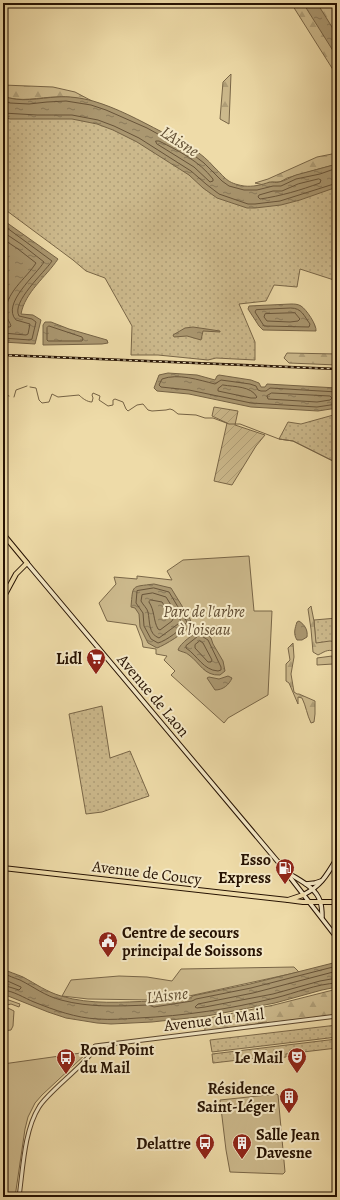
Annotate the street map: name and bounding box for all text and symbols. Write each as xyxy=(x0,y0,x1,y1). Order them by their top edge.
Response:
water label: L'Aisne xyxy=(156,120,204,162)
park label: Parc de l'arbre à l'oiseau xyxy=(163,601,245,641)
supermarket icon: Lidl xyxy=(85,647,107,675)
place label: Lidl xyxy=(56,648,83,670)
street label: Avenue de Laon xyxy=(111,649,195,742)
place label: Esso Express xyxy=(218,849,271,889)
street label: Avenue de Coucy xyxy=(90,855,204,891)
fuel station icon: Esso Express xyxy=(274,857,296,885)
place label: Centre de secours principal de Soissons xyxy=(122,922,263,962)
public building icon: Centre de secours principal de Soissons xyxy=(97,930,119,958)
water label: L'Aisne xyxy=(145,982,189,1009)
street label: Avenue du Mail xyxy=(162,1003,265,1037)
place label: Rond Point du Mail xyxy=(80,1039,155,1079)
theatre icon: Le Mail xyxy=(286,1046,308,1074)
bus stop icon: Rond Point du Mail xyxy=(55,1047,77,1075)
place label: Le Mail xyxy=(234,1047,284,1069)
place label: Résidence Saint-Léger xyxy=(197,1078,275,1118)
building icon: Résidence Saint-Léger xyxy=(278,1086,300,1114)
place label: Salle Jean Davesne xyxy=(256,1124,320,1164)
bus stop icon: Delattre xyxy=(194,1132,216,1160)
building icon: Salle Jean Davesne xyxy=(231,1132,253,1160)
place label: Delattre xyxy=(136,1133,191,1155)

